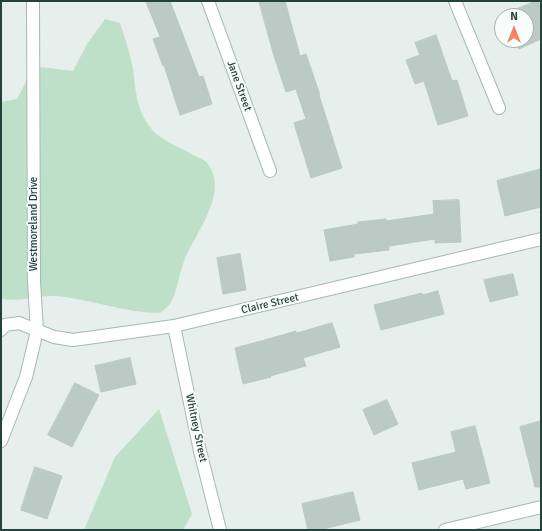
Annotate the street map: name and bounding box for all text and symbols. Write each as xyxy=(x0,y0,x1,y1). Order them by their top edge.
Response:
north arrow xyxy=(494,8,534,48)
text: N xyxy=(510,10,518,23)
street label: Jane Street xyxy=(224,59,254,113)
street label: Westmoreland Drive xyxy=(27,177,41,271)
street label: Claire Street xyxy=(240,291,300,317)
street label: Whitney Street xyxy=(182,393,210,463)

